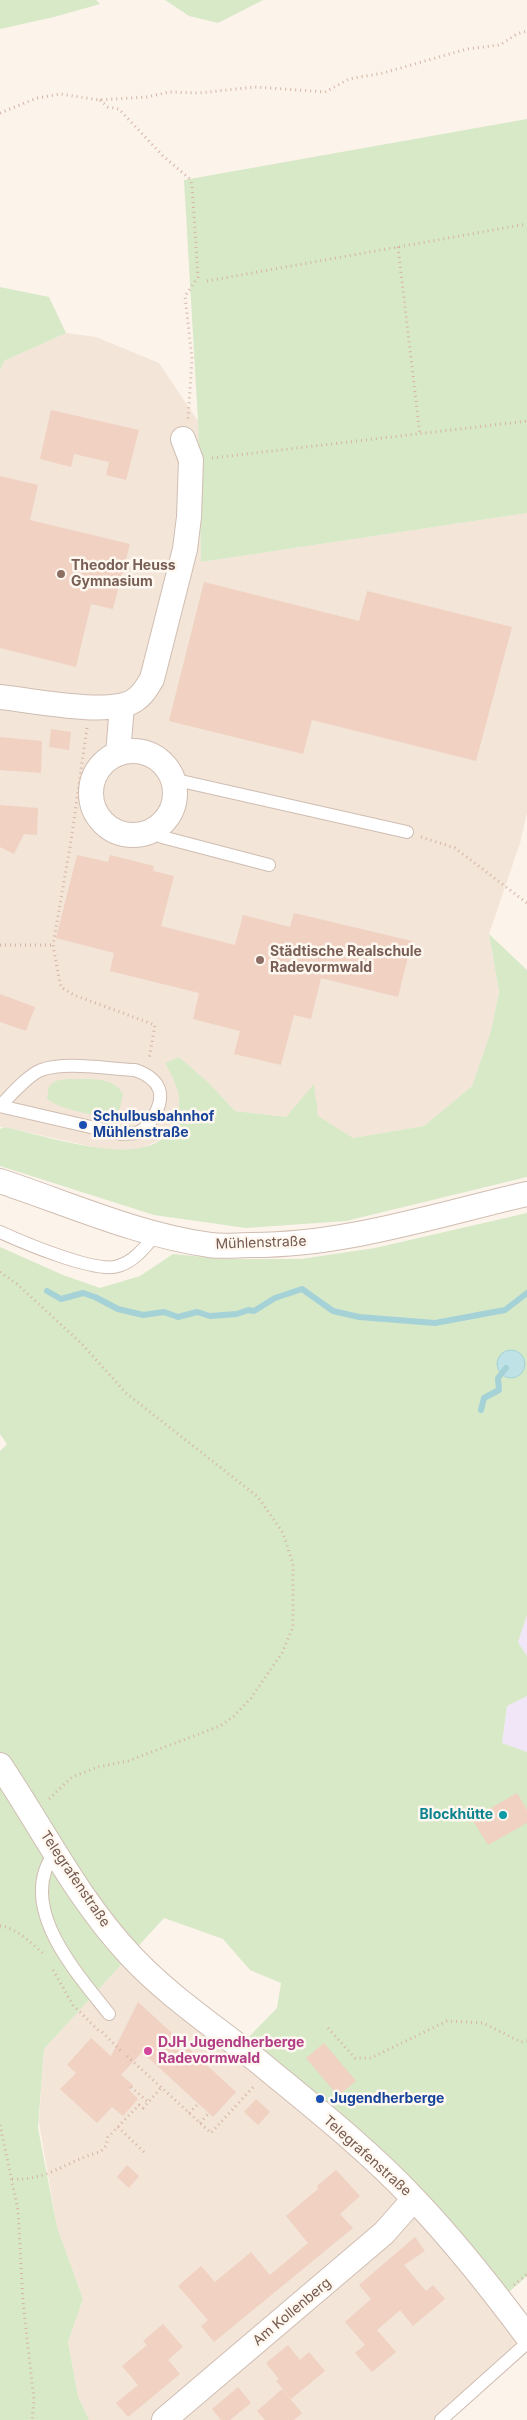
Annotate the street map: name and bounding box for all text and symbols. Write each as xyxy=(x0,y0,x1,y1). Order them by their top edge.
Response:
place label: Theodor Heuss Gymnasium xyxy=(71,558,176,590)
marker: Theodor Heuss Gymnasium xyxy=(55,568,67,580)
place label: Städtische Realschule Radevormwald xyxy=(270,944,422,976)
marker: Städtische Realschule Radevormwald xyxy=(254,954,266,966)
place label: Schulbusbahnhof Mühlenstraße xyxy=(93,1109,214,1142)
marker: Schulbusbahnhof Mühlenstraße xyxy=(77,1119,89,1131)
street label: Mühlenstraße xyxy=(215,1233,307,1253)
place label: Blockhütte xyxy=(420,1807,493,1823)
marker: Blockhütte xyxy=(497,1809,509,1821)
street label: Telegrafenstraße xyxy=(37,1828,113,1930)
place label: DJH Jugendherberge Radevormwald xyxy=(158,2035,304,2068)
marker: DJH Jugendherberge Radevormwald xyxy=(142,2045,154,2057)
place label: Jugendherberge xyxy=(330,2091,444,2107)
marker: Jugendherberge xyxy=(314,2093,326,2105)
street label: Telegrafenstraße xyxy=(320,2112,414,2200)
street label: Am Kollenberg xyxy=(250,2274,334,2350)

